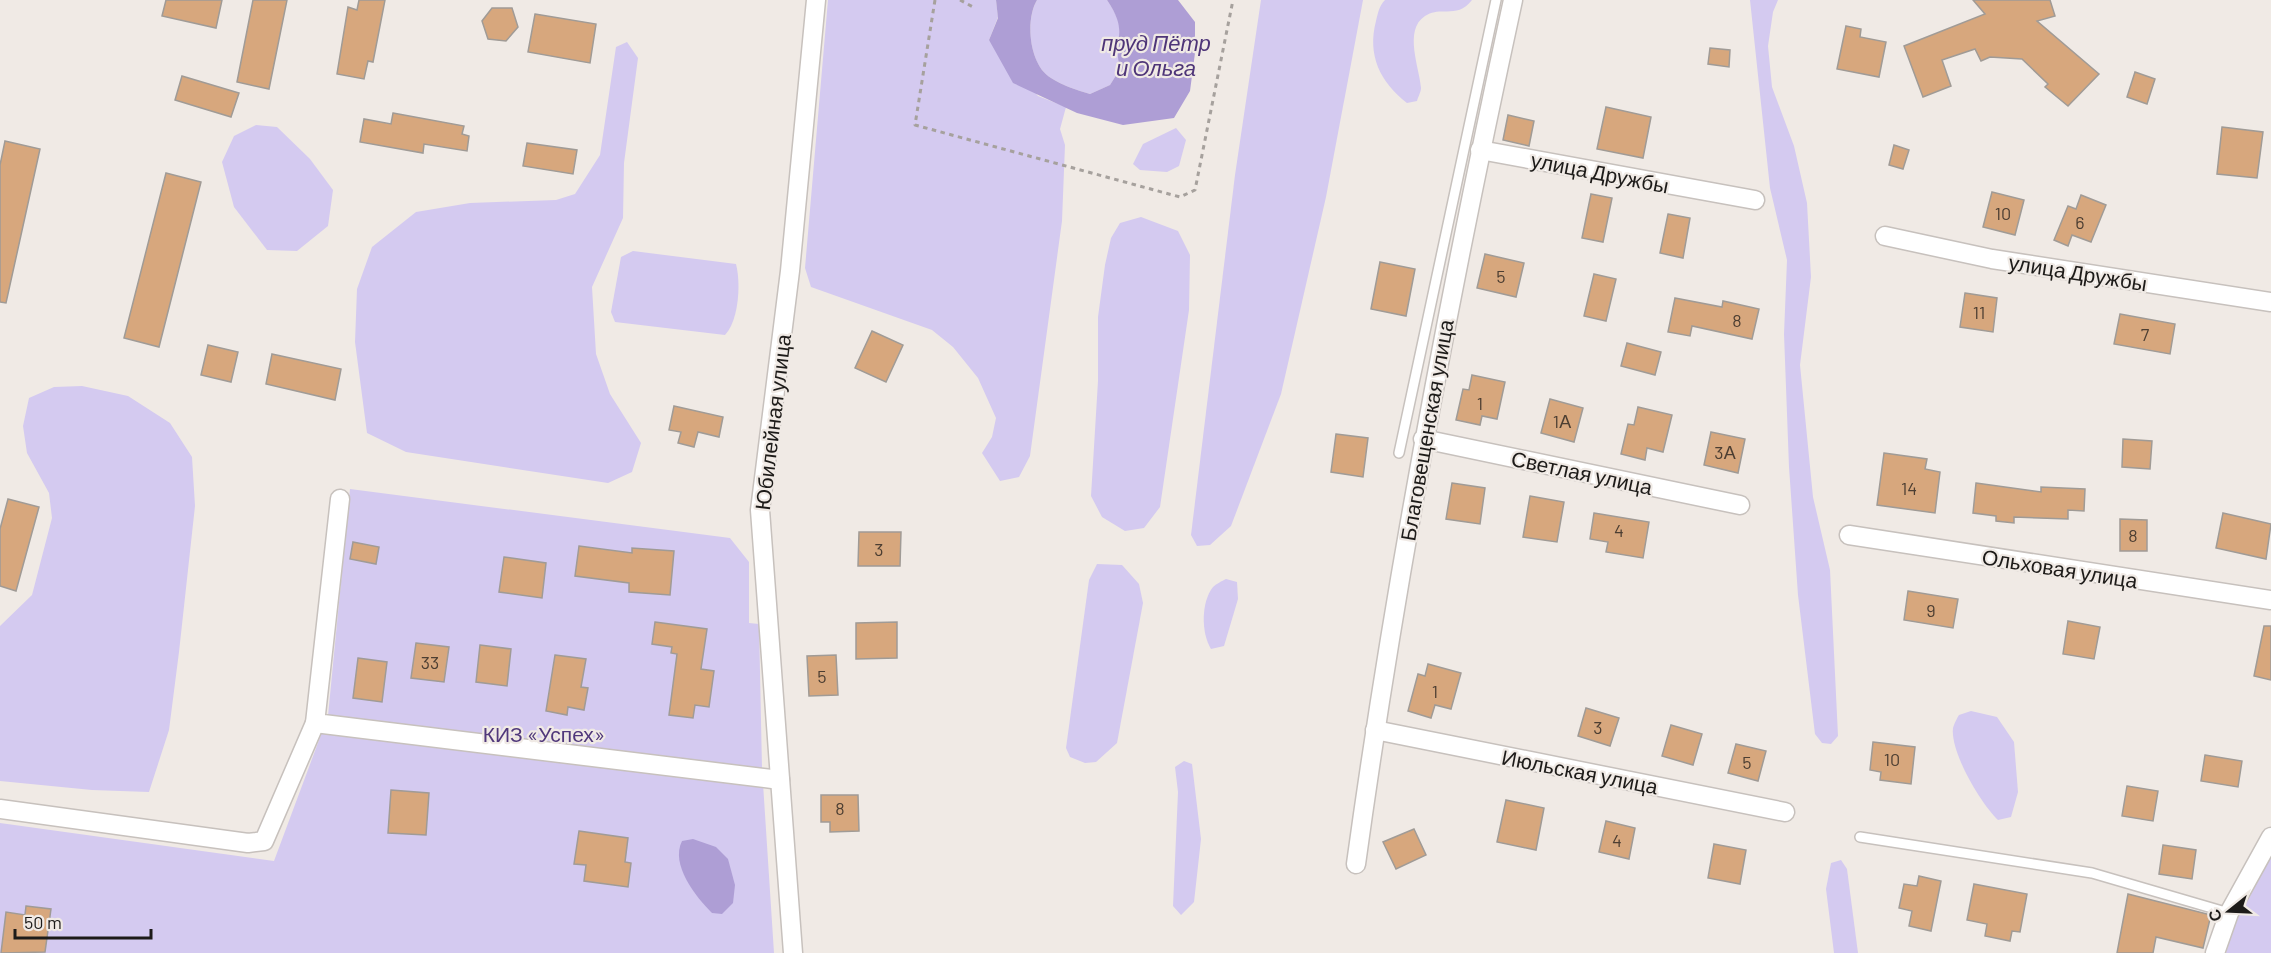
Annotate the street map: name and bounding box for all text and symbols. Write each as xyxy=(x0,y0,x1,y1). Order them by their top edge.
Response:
water label: пруд Пётр и Ольга xyxy=(1101,29,1211,80)
street label: улица Дружбы xyxy=(1529,146,1671,198)
house number: 10 xyxy=(1995,202,2011,224)
house number: 6 xyxy=(2075,211,2085,233)
street label: улица Дружбы xyxy=(2007,249,2149,295)
house number: 5 xyxy=(1496,265,1506,287)
house number: 11 xyxy=(1973,301,1985,323)
house number: 8 xyxy=(1732,309,1742,331)
street label: Благовещенская улица xyxy=(1394,317,1458,543)
house number: 7 xyxy=(2141,323,2150,345)
street label: Юбилейная улица xyxy=(749,332,795,511)
house number: 1 xyxy=(1477,392,1483,414)
house number: 1А xyxy=(1553,410,1571,432)
house number: 3А xyxy=(1714,441,1736,463)
street label: Светлая улица xyxy=(1509,445,1655,499)
house number: 14 xyxy=(1901,477,1917,499)
house number: 4 xyxy=(1614,519,1624,541)
house number: 8 xyxy=(2128,524,2138,546)
house number: 3 xyxy=(874,538,884,560)
street label: Ольховая улица xyxy=(1980,543,2140,593)
house number: 9 xyxy=(1926,599,1936,621)
house number: 33 xyxy=(421,651,439,673)
house number: 5 xyxy=(817,665,827,687)
house number: 1 xyxy=(1432,680,1438,702)
house number: 3 xyxy=(1593,716,1603,738)
park label: КИЗ «Успех» xyxy=(483,721,605,746)
street label: Июльская улица xyxy=(1500,744,1661,798)
house number: 10 xyxy=(1884,748,1900,770)
house number: 5 xyxy=(1742,751,1752,773)
house number: 8 xyxy=(835,797,845,819)
house number: 4 xyxy=(1612,829,1622,851)
north arrow xyxy=(2199,881,2259,941)
scale bar xyxy=(15,902,152,940)
text: С xyxy=(2203,907,2225,924)
text: 50 m xyxy=(24,911,62,933)

